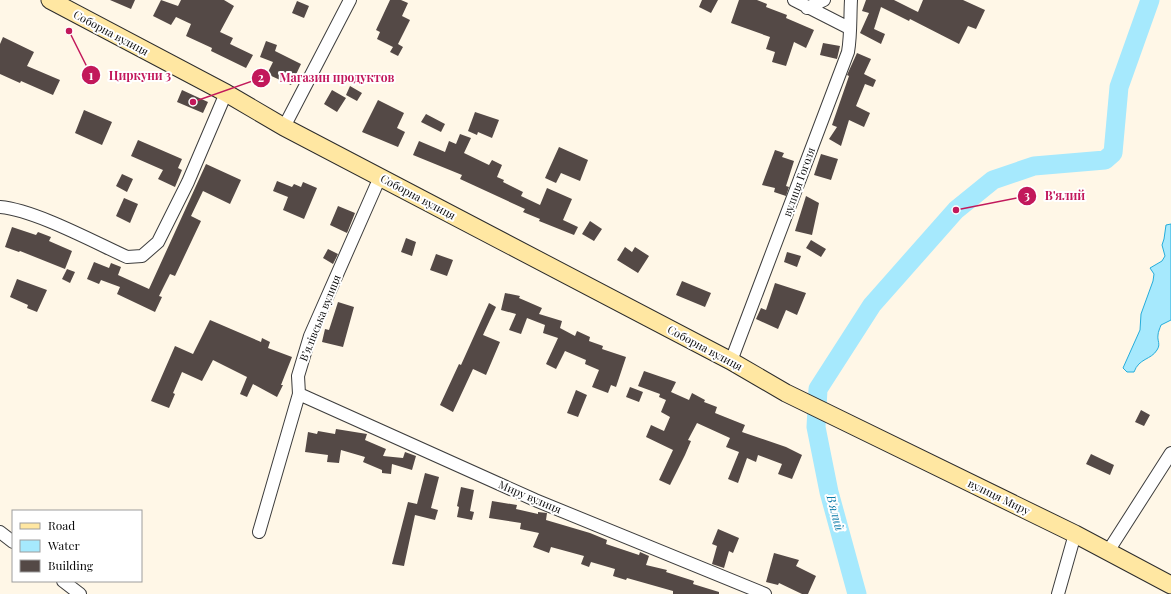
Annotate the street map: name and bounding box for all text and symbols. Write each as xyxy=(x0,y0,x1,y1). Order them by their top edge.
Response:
street label: Соборна вулиця xyxy=(71,6,152,59)
callout: Циркуни 3 xyxy=(81,63,179,87)
callout: Магазин продуктов xyxy=(251,66,402,90)
text: 1 xyxy=(89,67,94,83)
text: Циркуни 3 xyxy=(109,67,171,83)
text: 2 xyxy=(258,69,264,85)
text: Магазин продуктов xyxy=(280,69,395,85)
street label: вулиця Гоголя xyxy=(779,145,818,218)
street label: Соборна вулиця xyxy=(378,170,459,223)
callout: В'ялий xyxy=(1017,184,1093,208)
text: 3 xyxy=(1024,187,1030,203)
text: В'ялий xyxy=(1045,187,1085,203)
street label: В’ялівська вулиця xyxy=(295,272,344,363)
street label: Соборна вулиця xyxy=(665,321,746,374)
street label: вулиця Миру xyxy=(966,475,1033,518)
street label: Миру вулиця xyxy=(496,477,564,517)
water label: В'ялий xyxy=(823,492,848,532)
legend xyxy=(12,510,142,582)
text: Road xyxy=(48,517,75,533)
text: Water xyxy=(47,537,81,553)
text: Building xyxy=(48,557,94,573)

